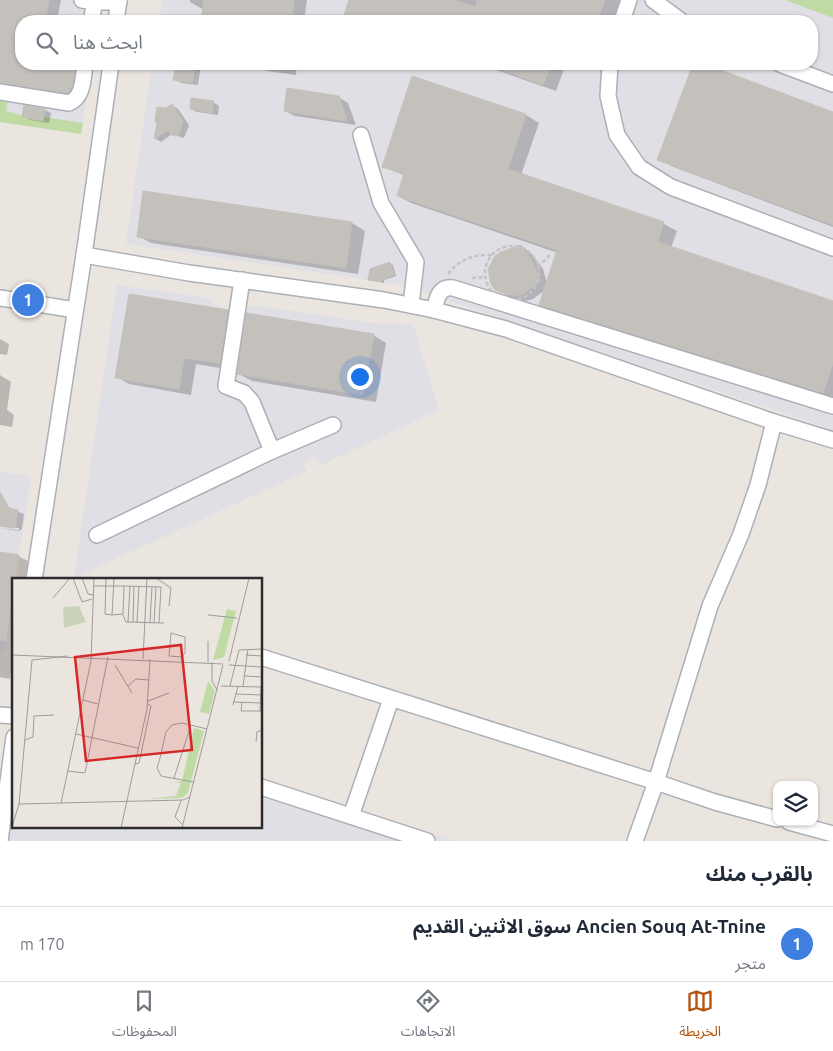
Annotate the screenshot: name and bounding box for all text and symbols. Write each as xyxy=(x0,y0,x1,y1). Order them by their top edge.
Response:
search box xyxy=(15,15,818,70)
icon: search xyxy=(33,29,61,57)
text: ابحث هنا xyxy=(73,31,143,53)
pin: 1 xyxy=(12,281,44,319)
your location xyxy=(347,364,373,390)
inset map xyxy=(12,578,262,828)
map controls xyxy=(773,781,818,826)
button: layers xyxy=(773,781,818,826)
text: بالقرب منك xyxy=(706,861,813,885)
text: Ancien Souq At-Tnine سوق الاثنين القديم xyxy=(413,915,766,937)
text: 170 m xyxy=(20,935,65,953)
text: 1 xyxy=(792,935,802,953)
text: متجر xyxy=(735,954,766,972)
tab: المحفوظات xyxy=(112,987,177,1046)
tab: الاتجاهات xyxy=(401,987,455,1046)
tab: الخريطة xyxy=(679,987,721,1046)

